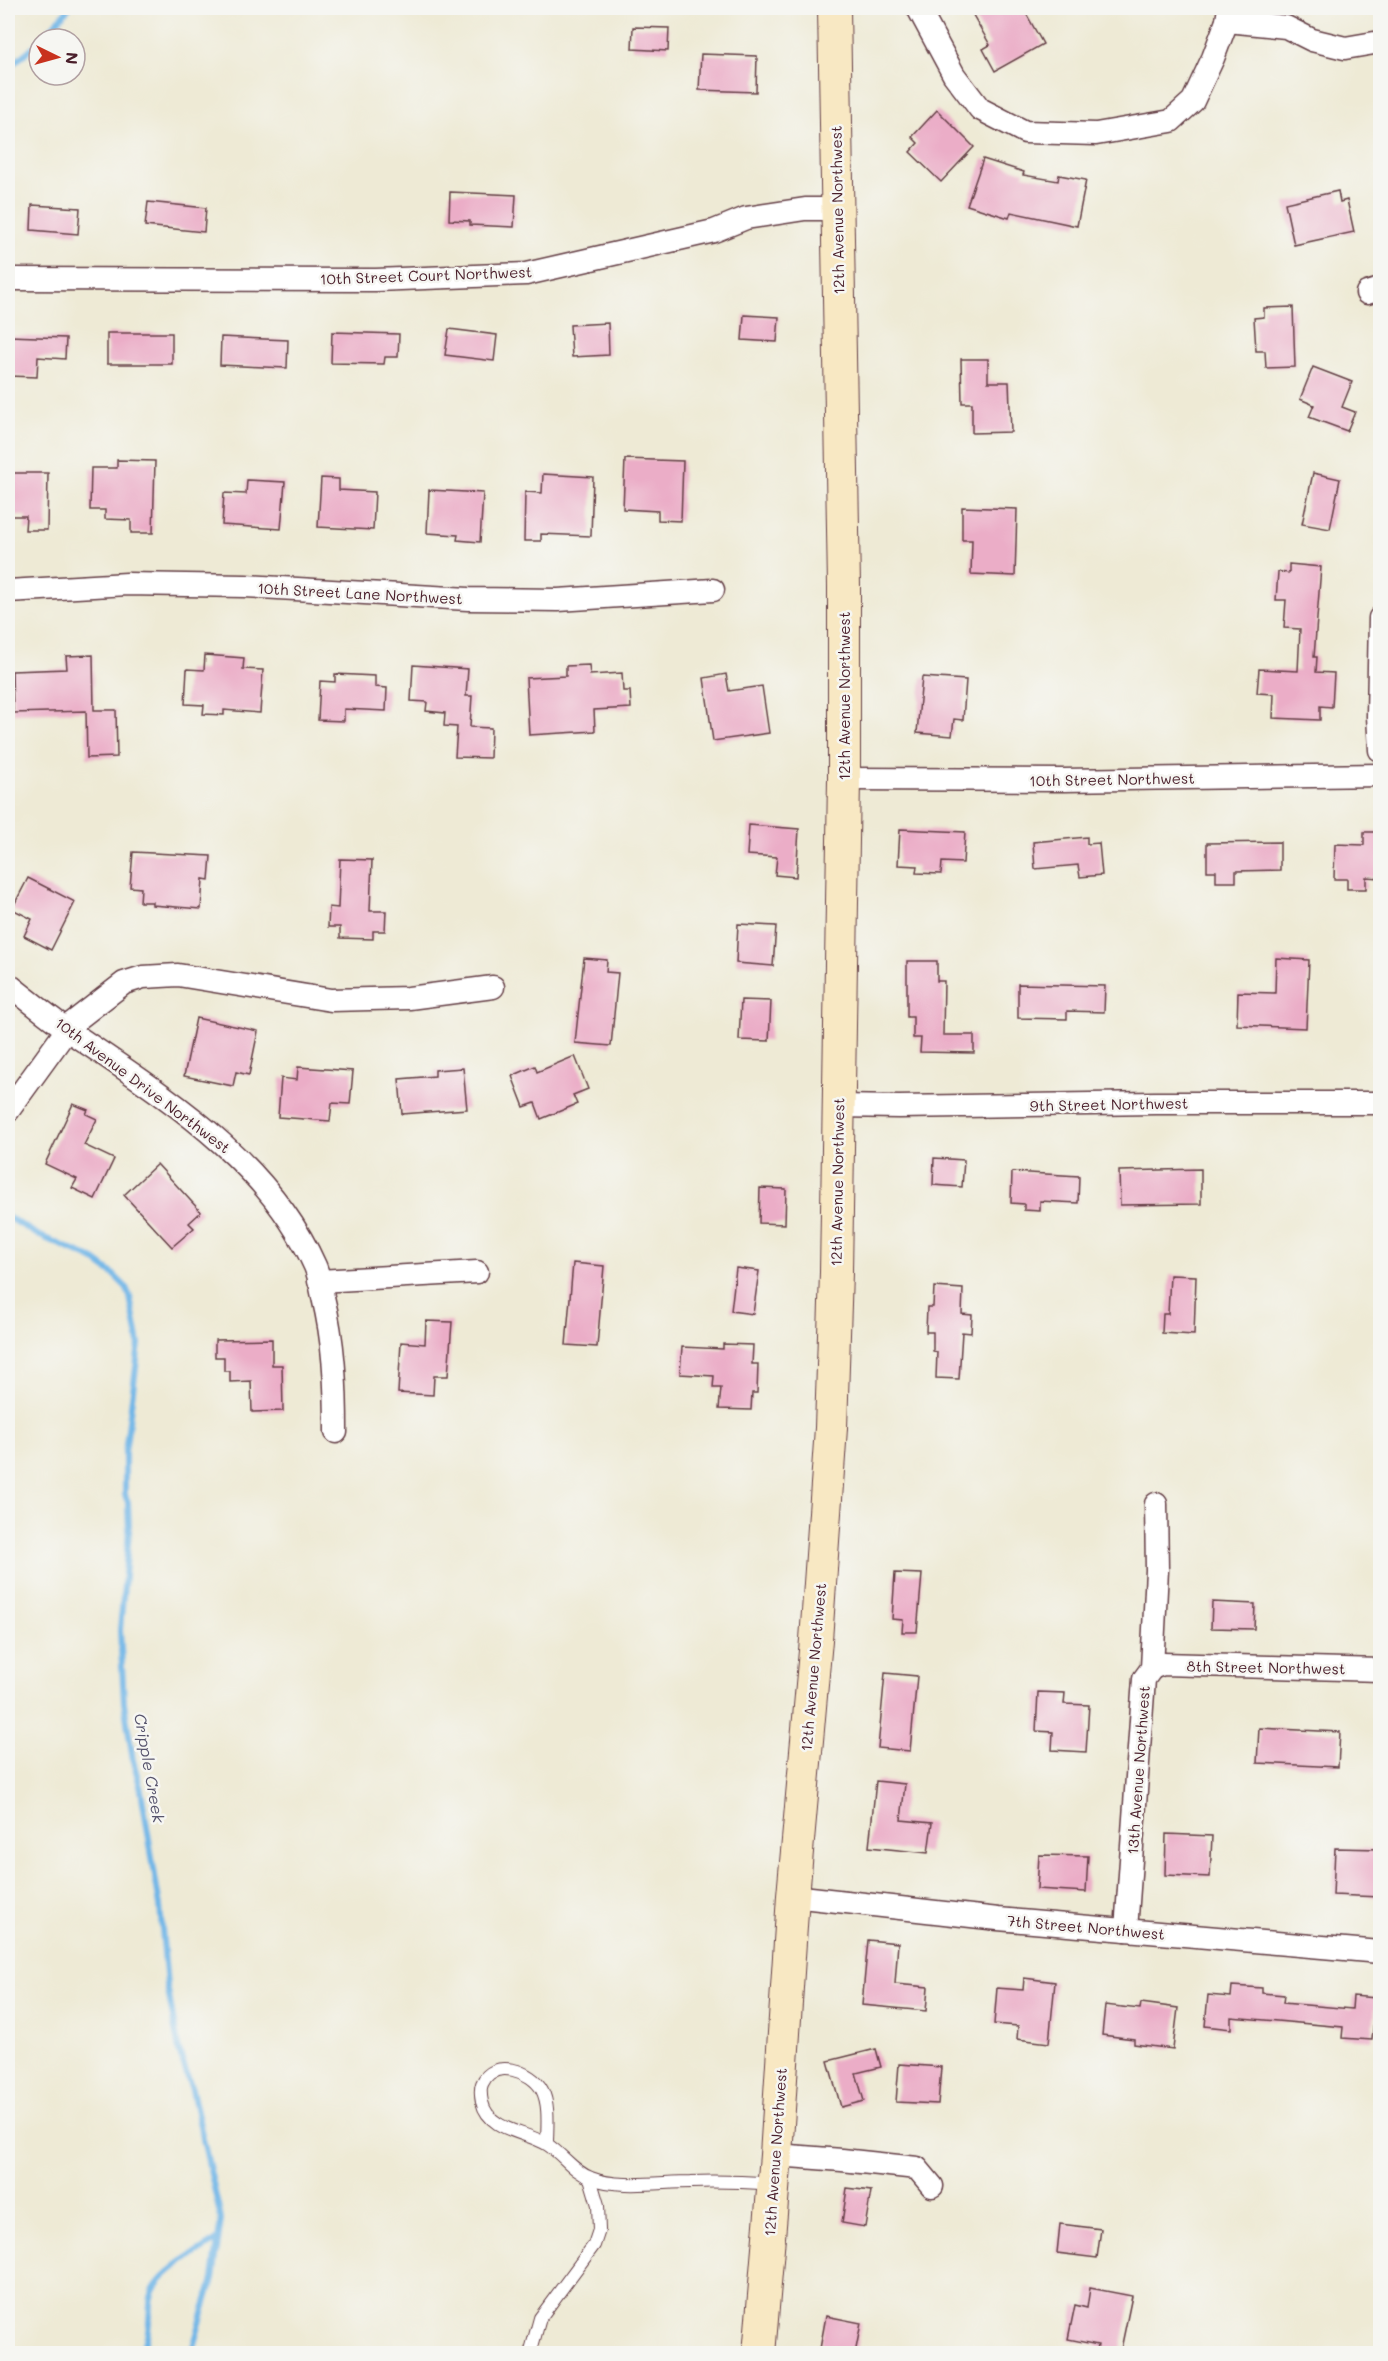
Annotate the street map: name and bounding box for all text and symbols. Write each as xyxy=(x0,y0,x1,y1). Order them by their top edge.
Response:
north arrow xyxy=(27,27,87,87)
text: N xyxy=(61,51,83,65)
street label: 12th Avenue Northwest xyxy=(826,125,848,295)
street label: 10th Street Court Northwest xyxy=(319,261,533,289)
street label: 10th Street Lane Northwest xyxy=(257,578,463,608)
street label: 12th Avenue Northwest xyxy=(834,612,854,781)
street label: 10th Street Northwest xyxy=(1029,768,1195,790)
street label: 10th Avenue Drive Northwest xyxy=(51,1013,235,1157)
street label: 9th Street Northwest xyxy=(1030,1093,1188,1115)
street label: 12th Avenue Northwest xyxy=(826,1097,848,1267)
street label: 12th Avenue Northwest xyxy=(796,1582,830,1752)
street label: 8th Street Northwest xyxy=(1186,1656,1346,1678)
street label: 13th Avenue Northwest xyxy=(1122,1685,1154,1855)
water label: Cripple Creek xyxy=(130,1712,170,1825)
street label: 7th Street Northwest xyxy=(1006,1910,1166,1944)
street label: 12th Avenue Northwest xyxy=(759,2067,791,2237)

